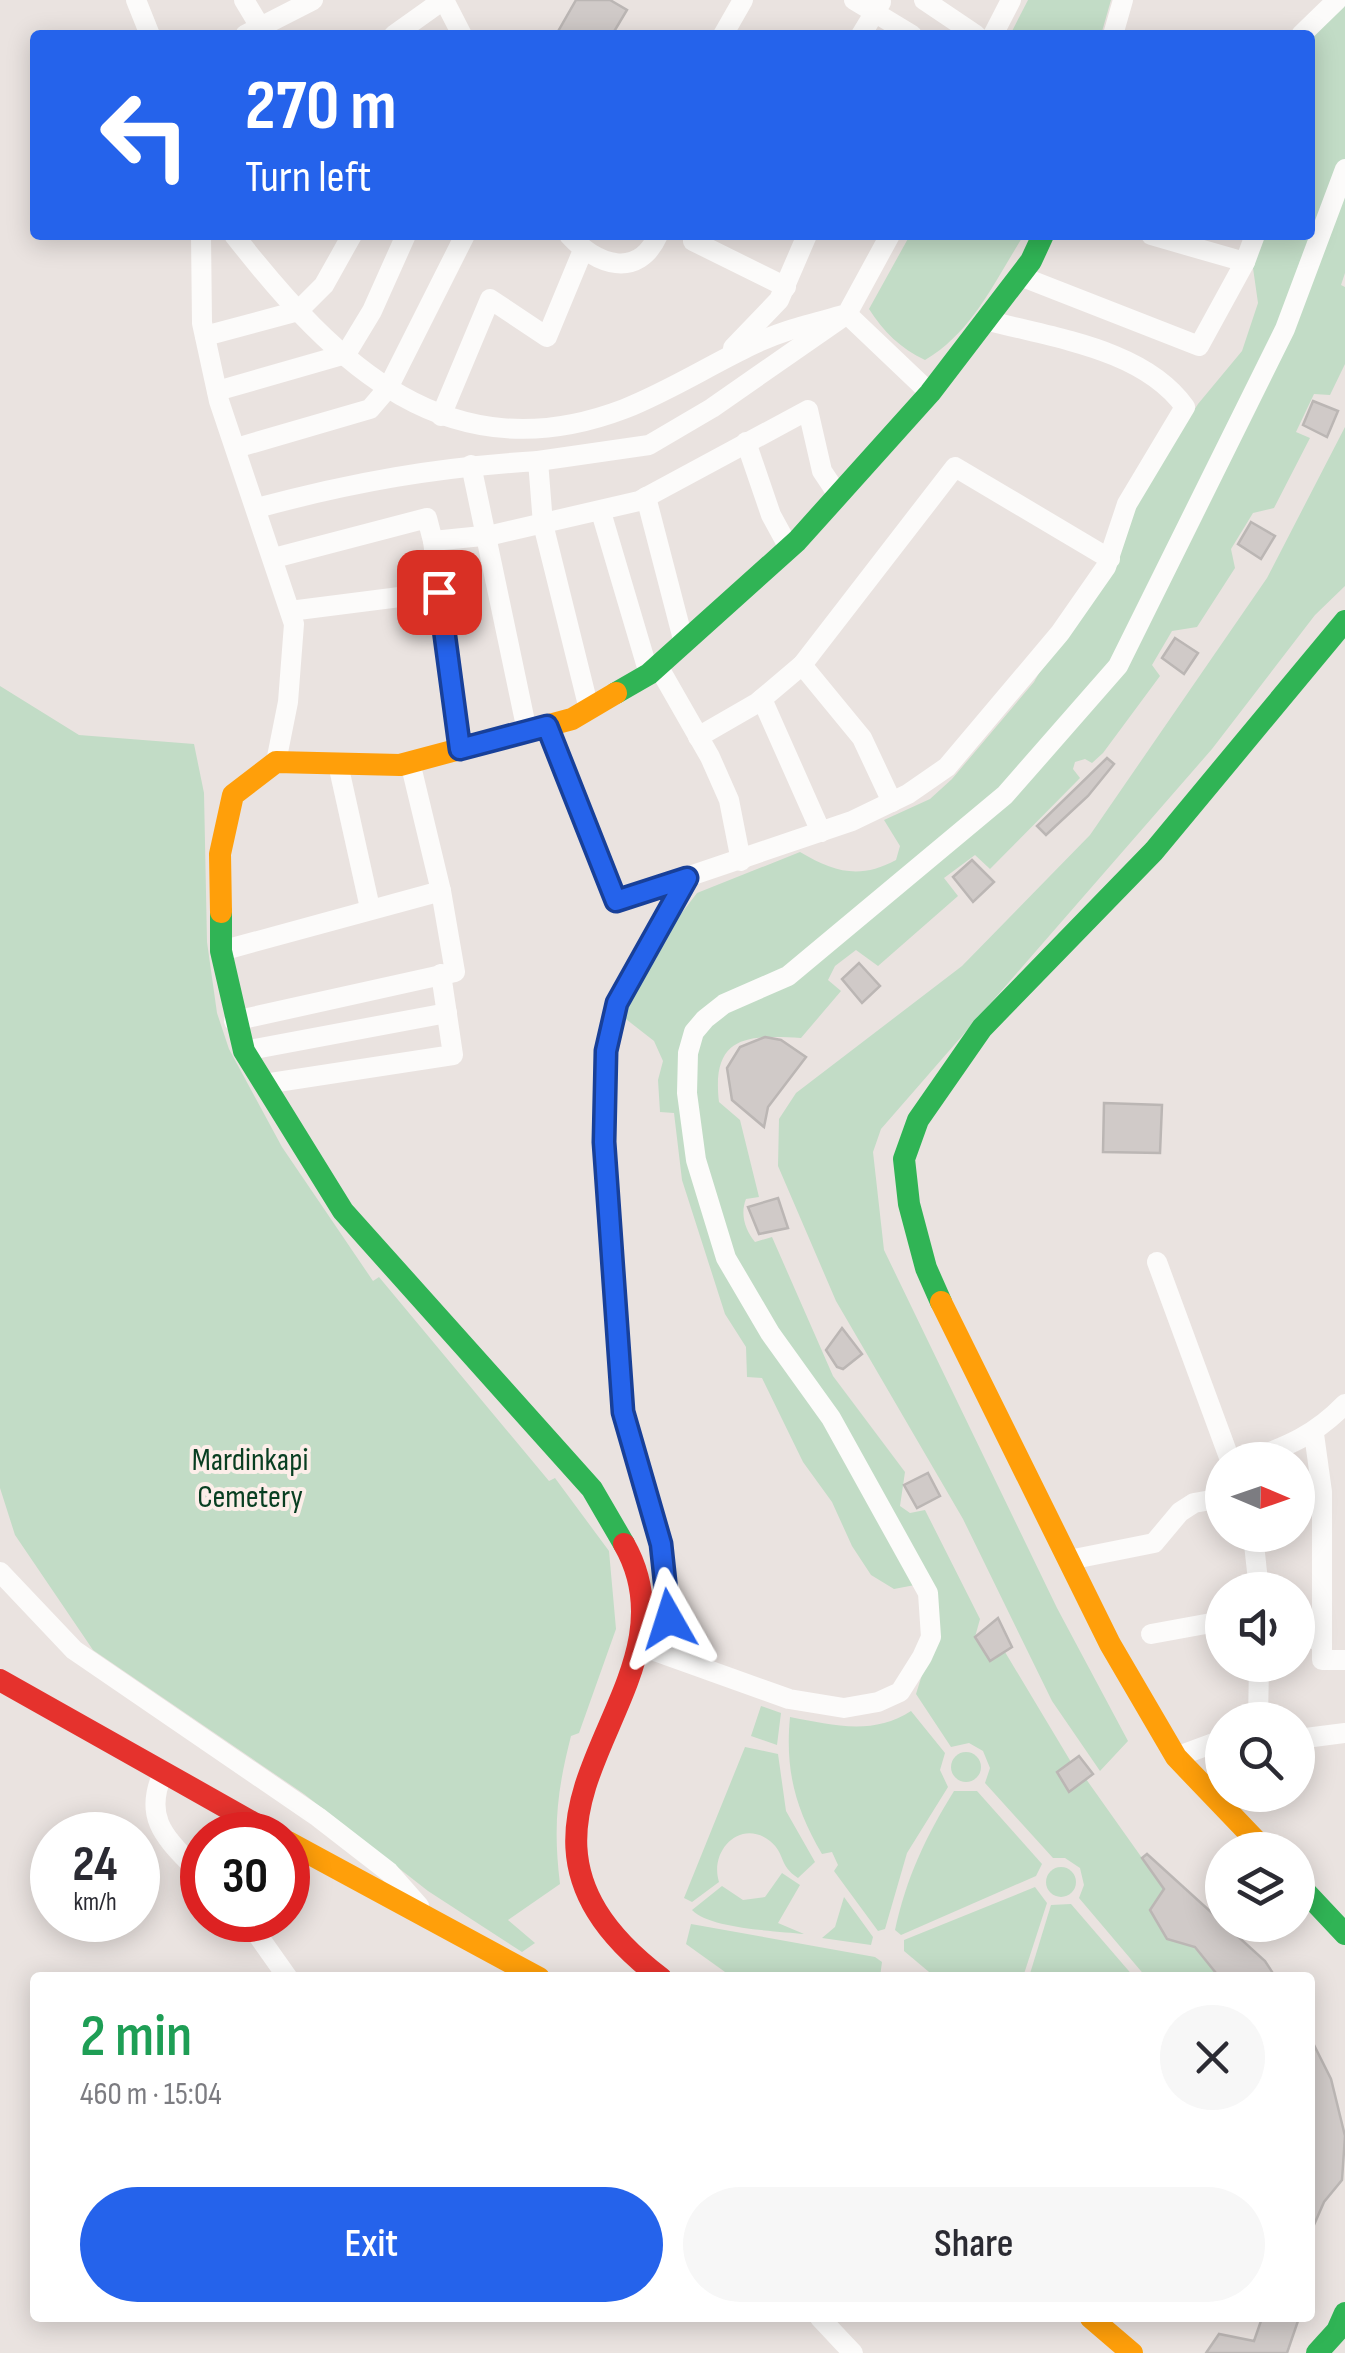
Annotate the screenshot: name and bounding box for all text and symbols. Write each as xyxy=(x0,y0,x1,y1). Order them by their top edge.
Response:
text: 270 m xyxy=(245,65,397,149)
icon: left xyxy=(80,70,210,200)
text: Turn left xyxy=(245,150,371,205)
pin xyxy=(397,550,482,635)
icon: arrive xyxy=(412,565,467,620)
park label: Mardinkapi Cemetery xyxy=(192,1441,308,1517)
north arrow xyxy=(1205,1442,1315,1552)
map controls xyxy=(1205,1442,1315,1942)
position arrow xyxy=(617,1567,721,1671)
button: sound xyxy=(1205,1572,1315,1682)
button: search xyxy=(1205,1702,1315,1812)
speed limit sign: 30 xyxy=(180,1812,310,1942)
button: layers xyxy=(1205,1832,1315,1942)
text: 24 xyxy=(73,1835,117,1895)
text: km/h xyxy=(73,1887,117,1918)
text: 2 min xyxy=(80,2001,192,2073)
button: close xyxy=(1160,2005,1265,2110)
text: 460 m · 15:04 xyxy=(80,2075,222,2114)
button: Exit xyxy=(80,2187,663,2302)
button: Share xyxy=(683,2187,1265,2302)

